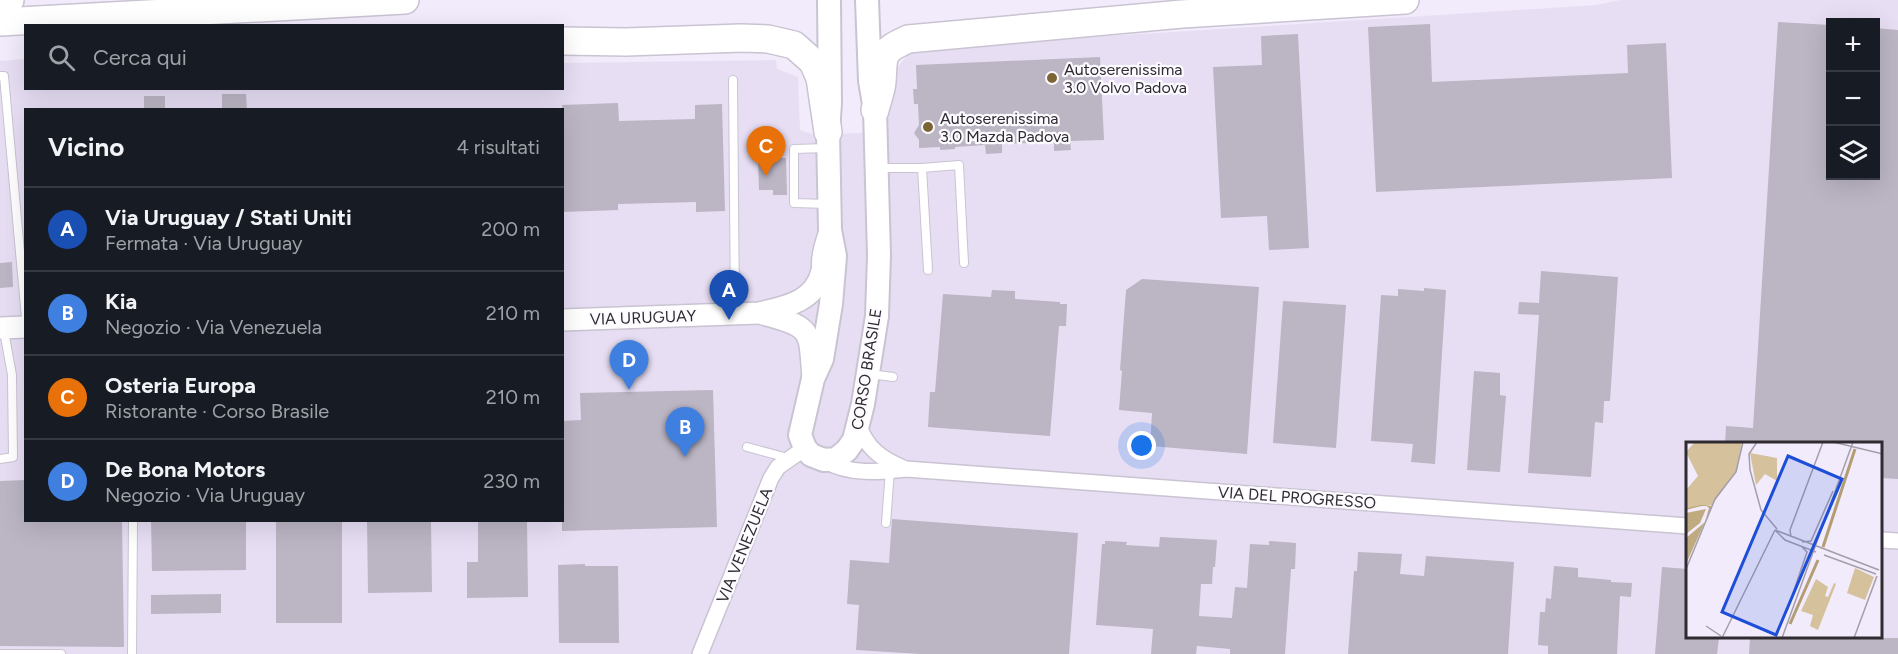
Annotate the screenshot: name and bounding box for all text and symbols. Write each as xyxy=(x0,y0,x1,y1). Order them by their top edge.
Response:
map controls xyxy=(1826,18,1880,180)
button: + xyxy=(1826,18,1880,72)
search box xyxy=(24,24,564,90)
icon: search xyxy=(45,41,78,74)
text: Cerca qui xyxy=(93,44,187,71)
place label: Autoserenissima 3.0 Volvo Padova xyxy=(1064,60,1187,97)
marker: Autoserenissima 3.0 Volvo Padova xyxy=(1045,71,1059,85)
button: − xyxy=(1826,72,1880,126)
place label: Autoserenissima 3.0 Mazda Padova xyxy=(940,109,1069,146)
marker: Autoserenissima 3.0 Mazda Padova xyxy=(921,120,935,134)
pin: C xyxy=(746,126,786,176)
button: layers xyxy=(1826,126,1880,180)
text: Vicino xyxy=(48,131,124,163)
text: 4 risultati xyxy=(456,135,540,159)
text: Via Uruguay / Stati Uniti xyxy=(105,204,352,231)
text: A xyxy=(60,217,75,241)
text: 200 m xyxy=(481,217,540,241)
text: Fermata · Via Uruguay xyxy=(105,231,302,255)
pin: A xyxy=(710,270,748,320)
text: Kia xyxy=(105,288,137,315)
text: B xyxy=(61,301,74,325)
text: 210 m xyxy=(486,301,540,325)
street label: VIA URUGUAY xyxy=(589,306,697,329)
street label: CORSO BRASILE xyxy=(848,307,885,431)
text: Negozio · Via Venezuela xyxy=(105,315,322,339)
pin: D xyxy=(610,340,648,390)
text: Osteria Europa xyxy=(105,372,256,399)
text: C xyxy=(60,385,75,409)
text: 210 m xyxy=(486,385,540,409)
text: Ristorante · Corso Brasile xyxy=(105,399,329,423)
pin: B xyxy=(666,408,704,457)
your location xyxy=(1127,431,1156,460)
inset map xyxy=(1686,442,1883,639)
text: De Bona Motors xyxy=(105,456,265,483)
text: D xyxy=(61,469,75,493)
text: 230 m xyxy=(483,469,540,493)
street label: VIA DEL PROGRESSO xyxy=(1217,482,1377,512)
text: Negozio · Via Uruguay xyxy=(105,483,305,507)
street label: VIA VENEZUELA xyxy=(713,485,776,606)

